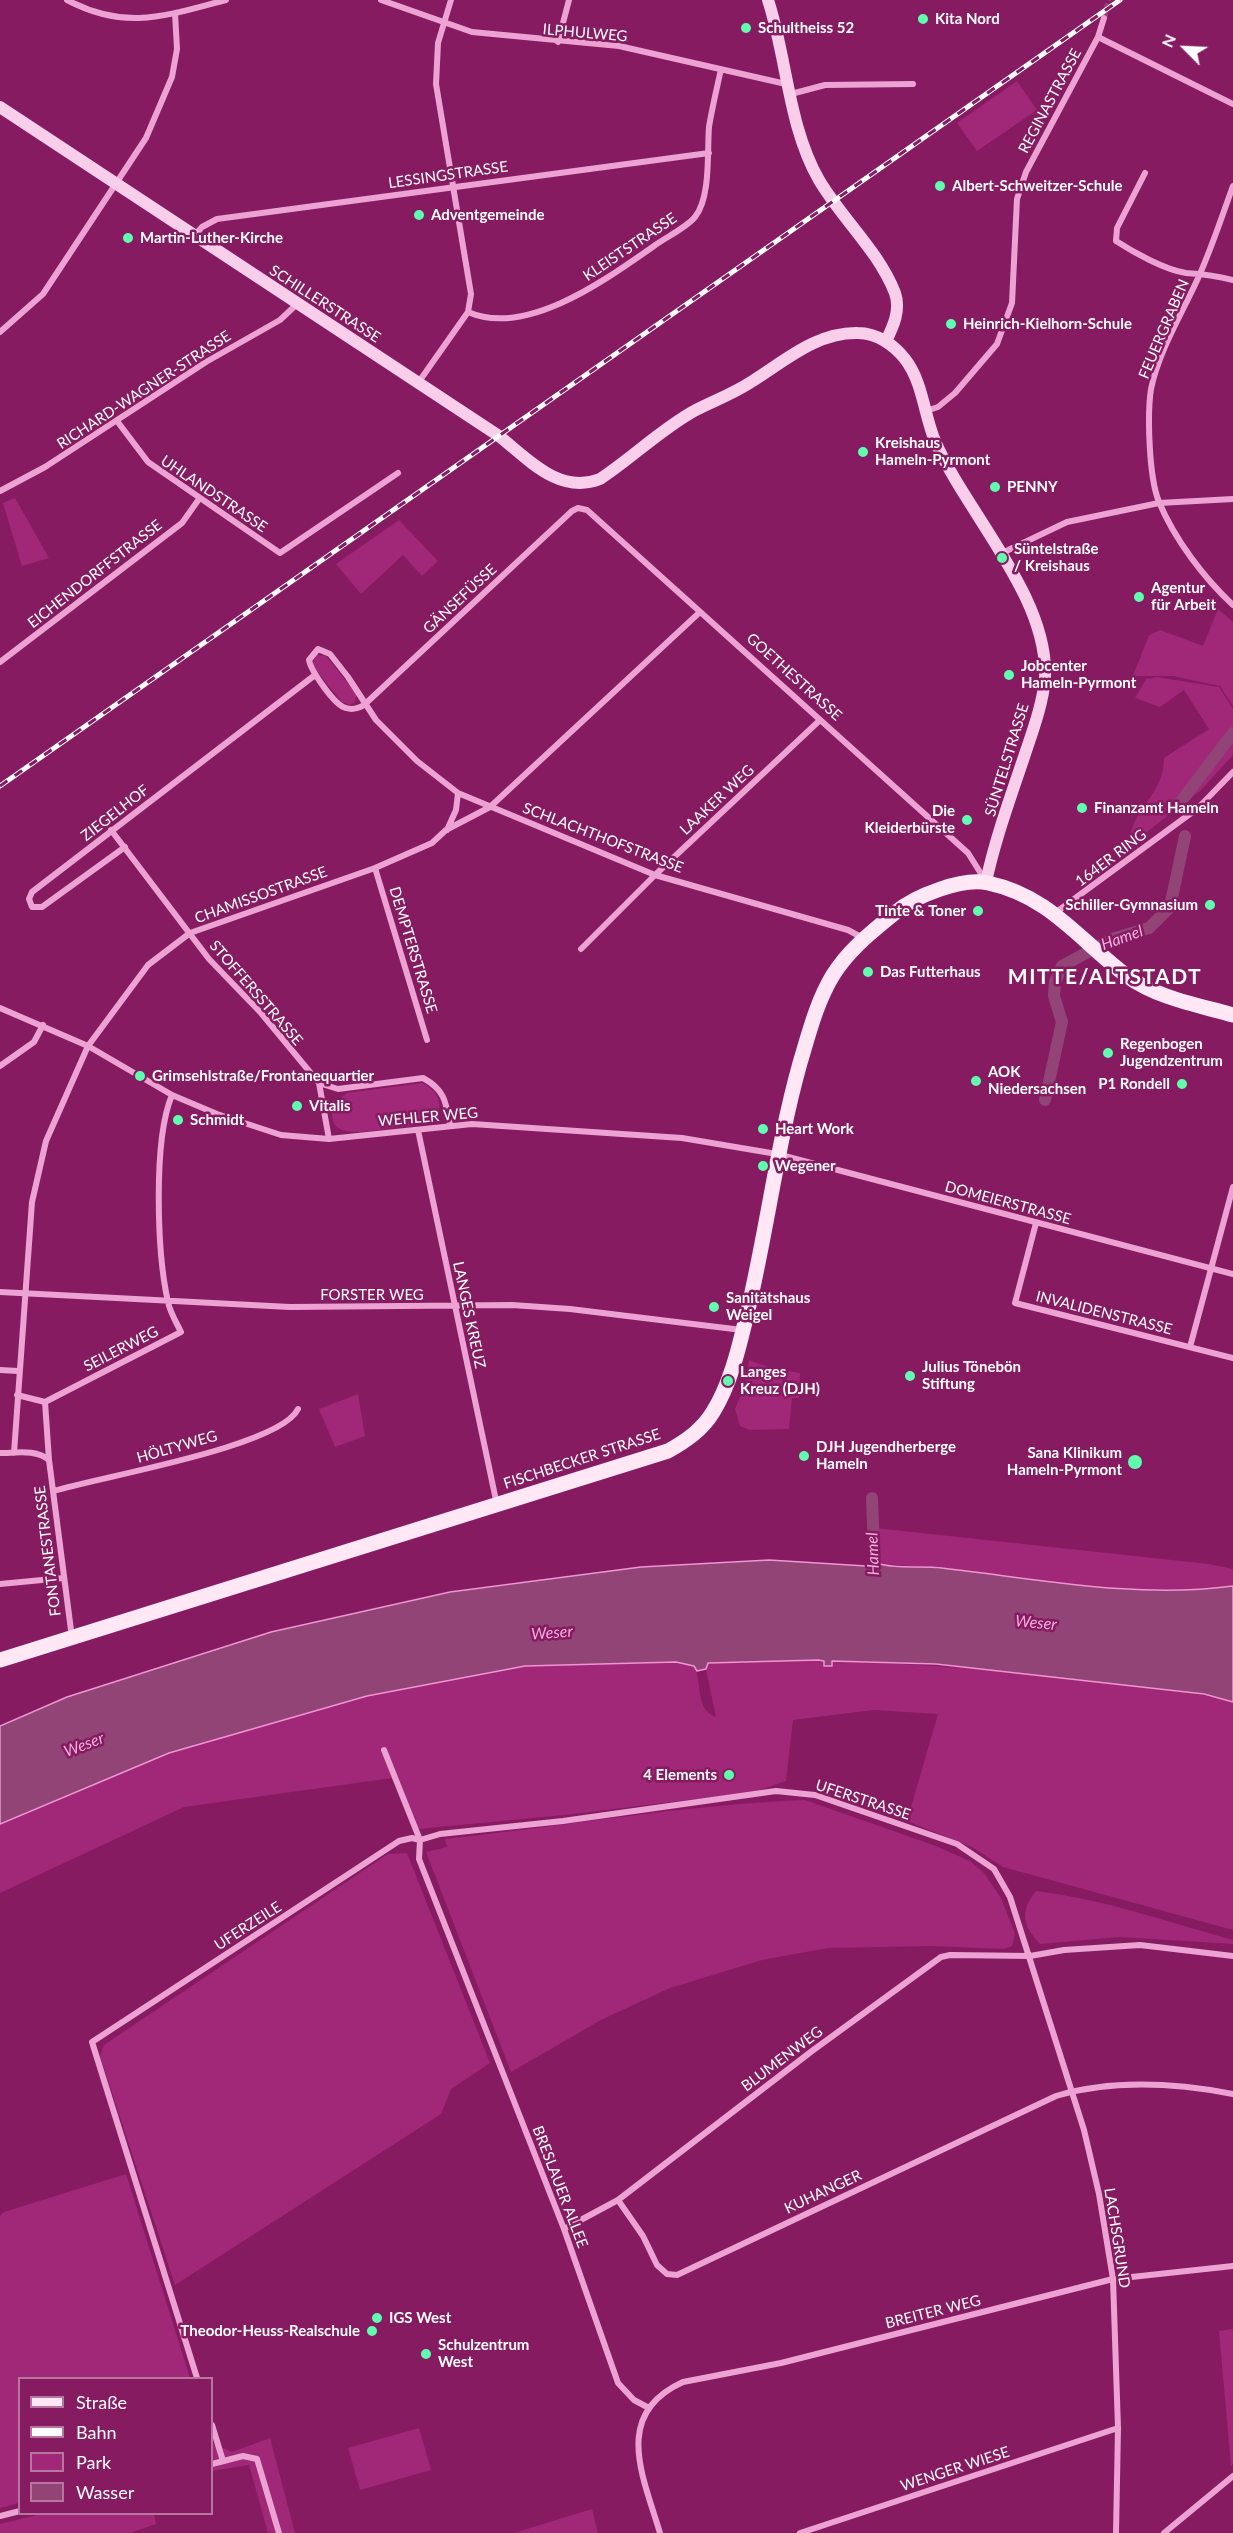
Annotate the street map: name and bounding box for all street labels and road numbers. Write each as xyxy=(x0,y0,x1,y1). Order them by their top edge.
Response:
street label: ILPHULWEG xyxy=(542,20,628,46)
street label: REGINASTRASSE xyxy=(1015,46,1085,156)
street label: LESSINGSTRASSE xyxy=(387,158,509,192)
street label: KLEISTSTRASSE xyxy=(580,209,680,285)
street label: SCHILLERSTRASSE xyxy=(266,261,384,347)
street label: FEUERGRABEN xyxy=(1135,276,1193,382)
street label: RICHARD-WAGNER-STRASSE xyxy=(54,327,234,453)
street label: UHLANDSTRASSE xyxy=(157,452,271,536)
street label: EICHENDORFFSTRASSE xyxy=(24,516,166,632)
street label: GÄNSEFÜSSE xyxy=(420,560,500,638)
street label: GOETHESTRASSE xyxy=(743,629,845,725)
street label: SÜNTELSTRASSE xyxy=(981,701,1033,819)
street label: LAAKER WEG xyxy=(676,761,758,839)
street label: ZIEGELHOF xyxy=(78,781,152,845)
street label: SCHLACHTHOFSTRASSE xyxy=(520,799,686,877)
street label: 164ER RING xyxy=(1072,826,1150,890)
street label: CHAMISSOSTRASSE xyxy=(192,863,330,927)
street label: DEMPTERSTRASSE xyxy=(385,885,441,1015)
street label: STOFFERSSTRASSE xyxy=(206,937,306,1049)
street label: WEHLER WEG xyxy=(377,1104,479,1130)
street label: DOMEIERSTRASSE xyxy=(943,1178,1073,1228)
street label: LANGES KREUZ xyxy=(449,1260,489,1370)
street label: FORSTER WEG xyxy=(320,1286,424,1304)
street label: INVALIDENSTRASSE xyxy=(1034,1287,1174,1339)
street label: SEILERWEG xyxy=(81,1322,161,1376)
street label: FISCHBECKER STRASSE xyxy=(501,1425,663,1493)
street label: HÖLTYWEG xyxy=(135,1427,219,1467)
street label: FONTANESTRASSE xyxy=(31,1485,65,1617)
street label: UFERSTRASSE xyxy=(813,1776,913,1824)
street label: UFERZEILE xyxy=(211,1898,285,1954)
street label: BLUMENWEG xyxy=(738,2023,826,2095)
street label: BRESLAUER ALLEE xyxy=(528,2123,592,2251)
street label: KUHANGER xyxy=(782,2166,864,2218)
street label: LACHSGRUND xyxy=(1100,2187,1134,2289)
street label: BREITER WEG xyxy=(883,2291,983,2333)
street label: WENGER WIESE xyxy=(898,2443,1012,2495)

